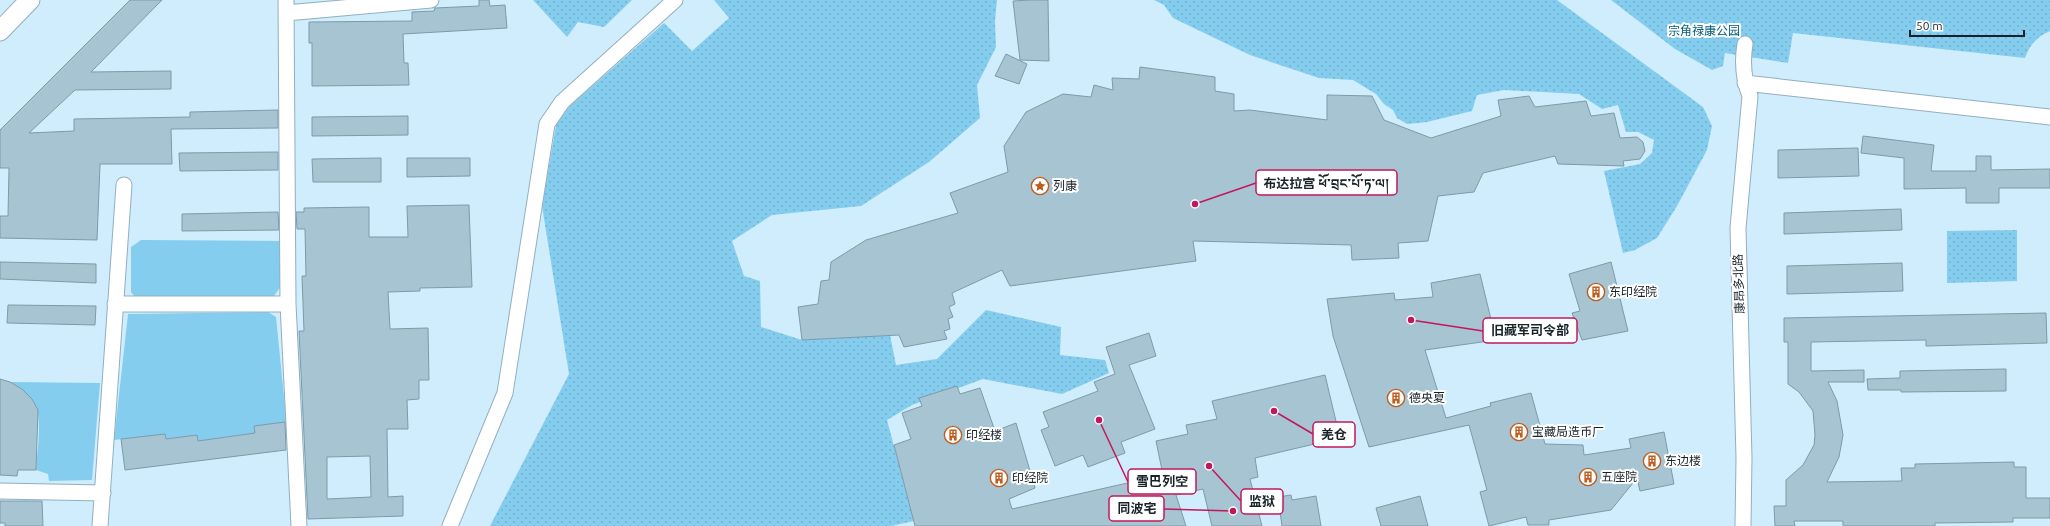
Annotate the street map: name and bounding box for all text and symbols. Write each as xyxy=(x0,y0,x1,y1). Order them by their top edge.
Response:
scale bar xyxy=(1910,12,2024,38)
text: 50 m xyxy=(1916,19,1943,32)
park label: 宗角禄康公园 xyxy=(1668,24,1740,37)
callout: 布达拉宫 ཕོ་བྲང་པོ་ཏ་ལ། xyxy=(1256,170,1397,195)
text: 布达拉宫 ཕོ་བྲང་པོ་ཏ་ལ། xyxy=(1263,173,1389,195)
place icon: 列康 xyxy=(1030,176,1050,196)
place label: 列康 xyxy=(1053,179,1077,192)
street label: 康昂多北路 xyxy=(1731,254,1746,314)
building icon: 东印经院 xyxy=(1586,282,1606,302)
place label: 东印经院 xyxy=(1609,285,1657,298)
callout: 旧藏军司令部 xyxy=(1483,318,1577,343)
text: 旧藏军司令部 xyxy=(1491,323,1569,337)
building icon: 德央夏 xyxy=(1386,388,1406,408)
place label: 德央夏 xyxy=(1409,391,1445,404)
callout: 羌仓 xyxy=(1313,422,1355,447)
building icon: 宝藏局造币厂 xyxy=(1509,422,1529,442)
building icon: 印经楼 xyxy=(943,425,963,445)
place label: 宝藏局造币厂 xyxy=(1532,425,1604,438)
text: 羌仓 xyxy=(1321,427,1347,441)
place label: 印经楼 xyxy=(966,428,1002,441)
building icon: 东边楼 xyxy=(1642,451,1662,471)
place label: 东边楼 xyxy=(1665,454,1701,467)
building icon: 五座院 xyxy=(1578,467,1598,487)
building icon: 印经院 xyxy=(989,468,1009,488)
callout: 雪巴列空 xyxy=(1128,469,1196,494)
place label: 五座院 xyxy=(1601,470,1637,483)
place label: 印经院 xyxy=(1012,471,1048,484)
text: 雪巴列空 xyxy=(1136,474,1188,488)
callout: 监狱 xyxy=(1241,489,1283,514)
text: 监狱 xyxy=(1249,494,1275,508)
callout: 同波宅 xyxy=(1109,496,1164,521)
text: 同波宅 xyxy=(1117,501,1157,515)

